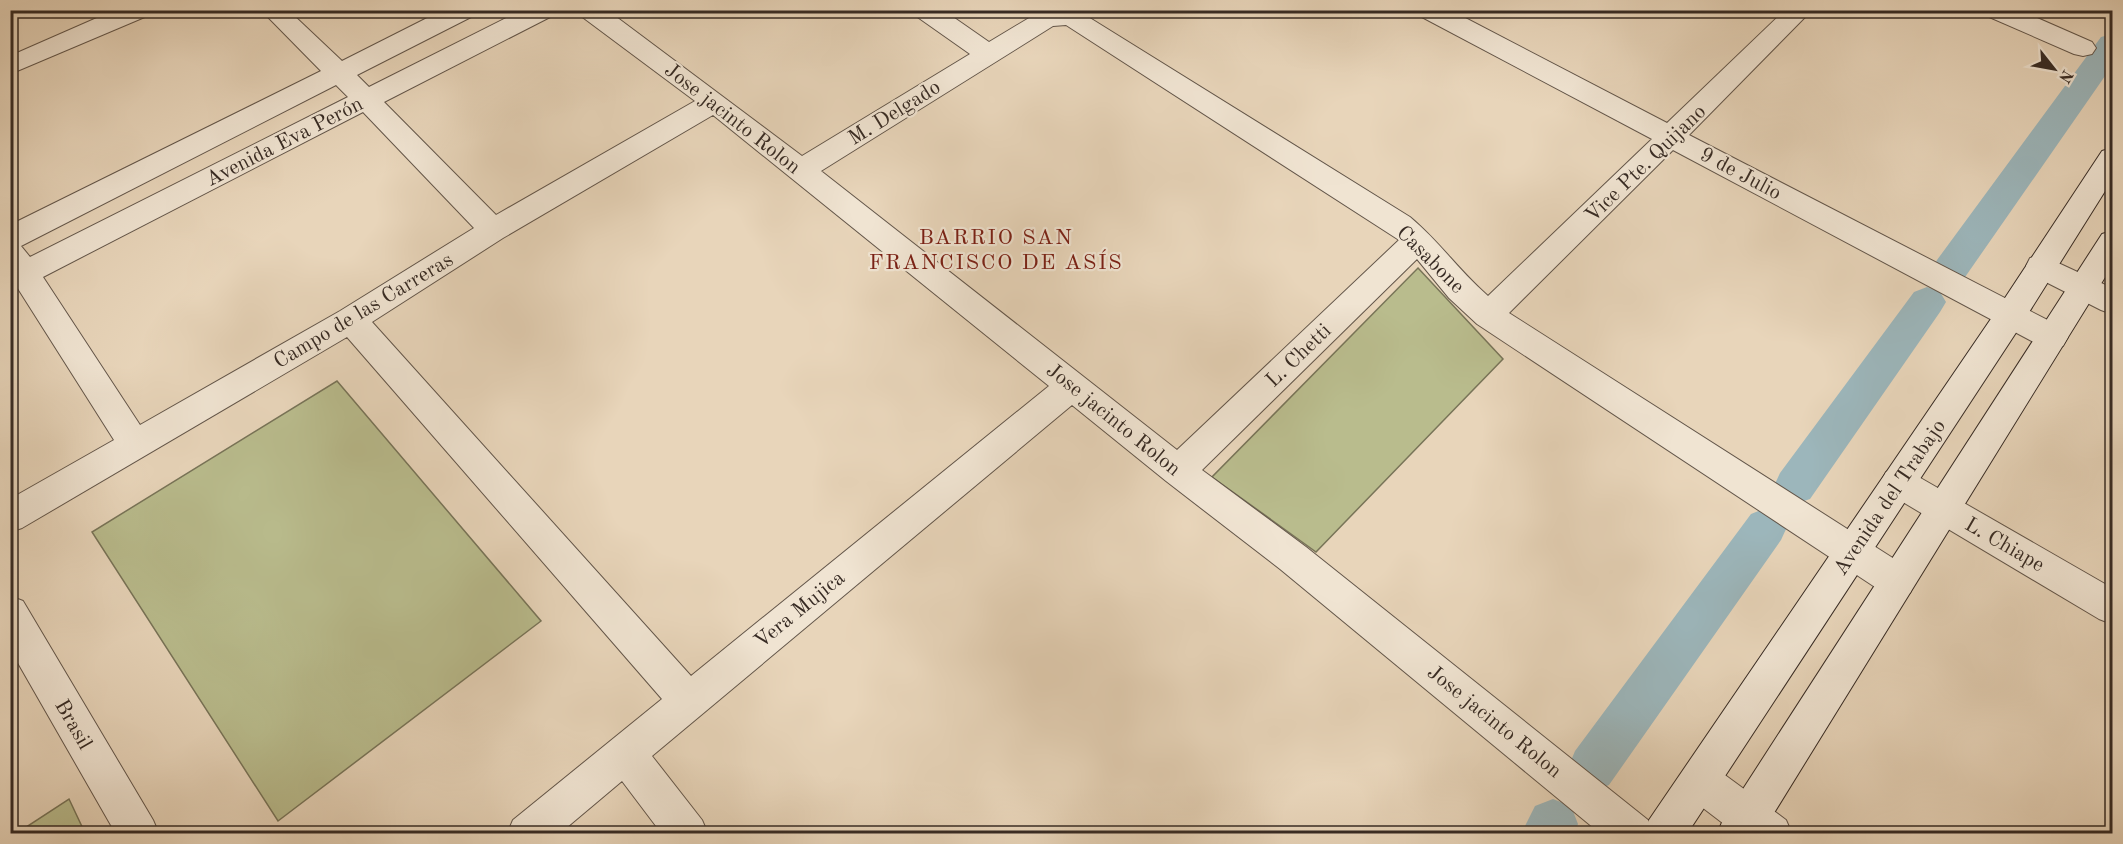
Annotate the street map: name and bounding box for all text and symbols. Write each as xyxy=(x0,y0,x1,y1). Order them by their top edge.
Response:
north arrow xyxy=(2024,39,2084,99)
street label: Jose jacinto Rolon xyxy=(660,60,804,179)
text: N xyxy=(2055,66,2075,86)
street label: M. Delgado xyxy=(845,77,945,150)
street label: Avenida Eva Perón xyxy=(203,94,367,191)
street label: Vice Pte. Quijano xyxy=(1582,101,1711,227)
street label: 9 de Julio xyxy=(1696,144,1784,204)
street label: Casabone xyxy=(1392,222,1468,298)
district label: BARRIO SAN FRANCISCO DE ASÍS xyxy=(869,227,1123,274)
street label: Campo de las Carreras xyxy=(270,249,457,373)
street label: L. Chetti xyxy=(1262,320,1336,392)
street label: Jose jacinto Rolon xyxy=(1042,360,1184,481)
street label: Avenida del Trabajo xyxy=(1830,416,1950,580)
street label: L. Chiape xyxy=(1961,514,2048,576)
street label: Vera Mujica xyxy=(751,568,849,653)
street label: Jose jacinto Rolon xyxy=(1423,662,1565,783)
street label: Brasil xyxy=(50,696,95,754)

